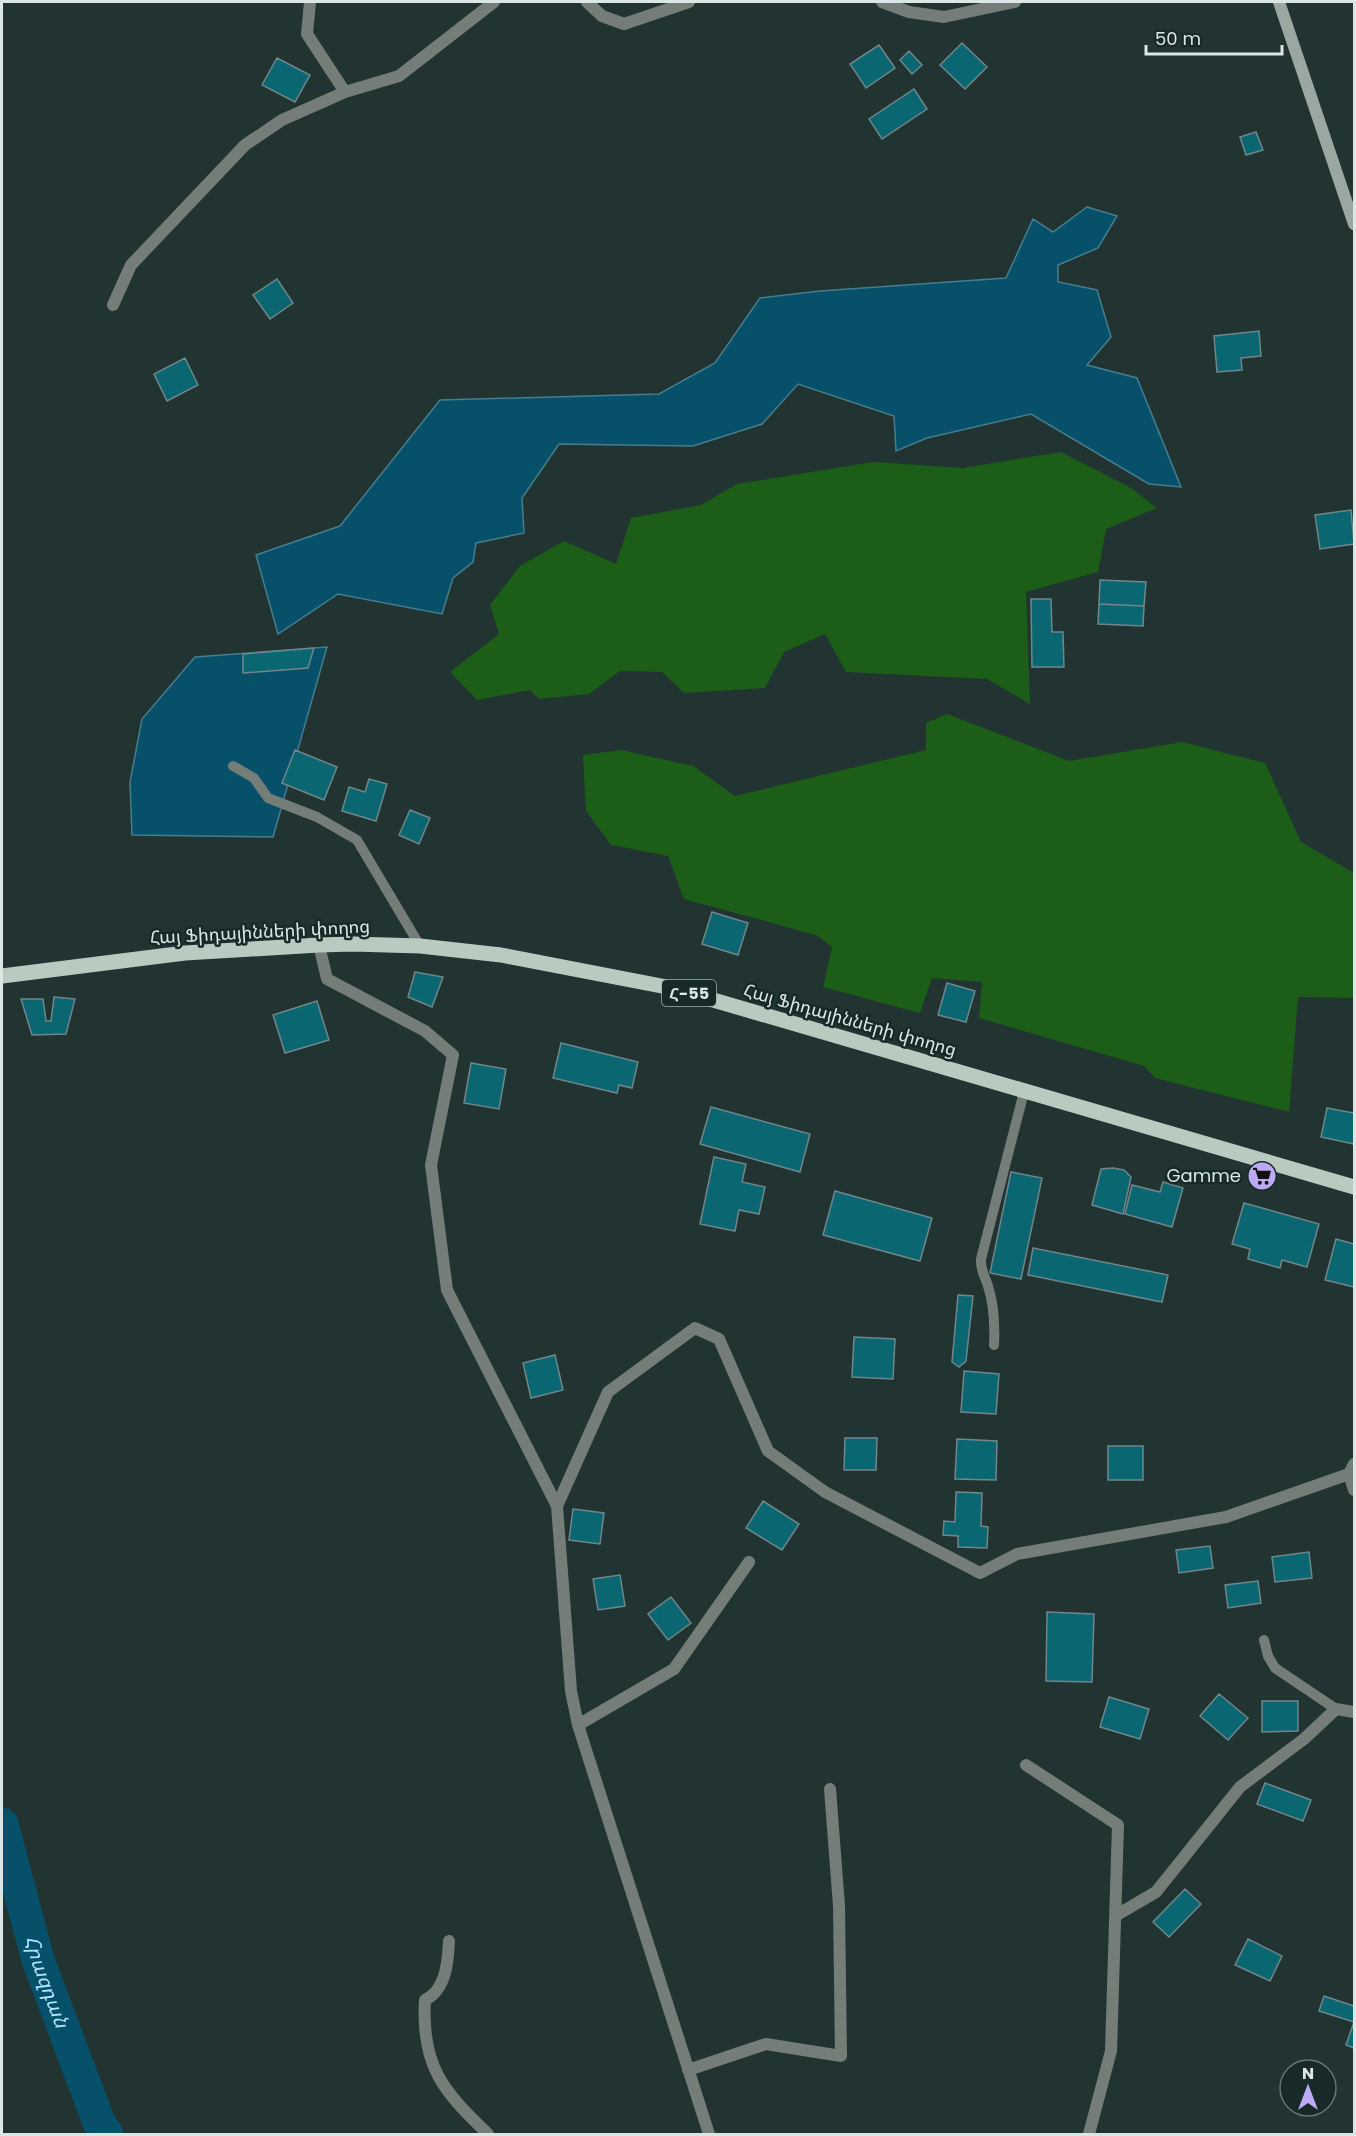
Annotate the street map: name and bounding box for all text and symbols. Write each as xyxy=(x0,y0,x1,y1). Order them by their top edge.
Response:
scale bar xyxy=(1146,18,1282,56)
text: 50 m xyxy=(1155,26,1201,51)
street label: Հայ Ֆիդայինների փողոց xyxy=(149,913,371,950)
street label: Հայ Ֆիդայինների փողոց xyxy=(741,977,960,1062)
road number: Հ-55 xyxy=(662,980,716,1006)
supermarket icon: Gamme xyxy=(1246,1160,1278,1192)
place label: Gamme xyxy=(1167,1163,1241,1188)
water label: Հրազդան xyxy=(18,1933,77,2033)
north arrow xyxy=(1278,2058,1338,2118)
text: N xyxy=(1302,2062,1314,2085)

